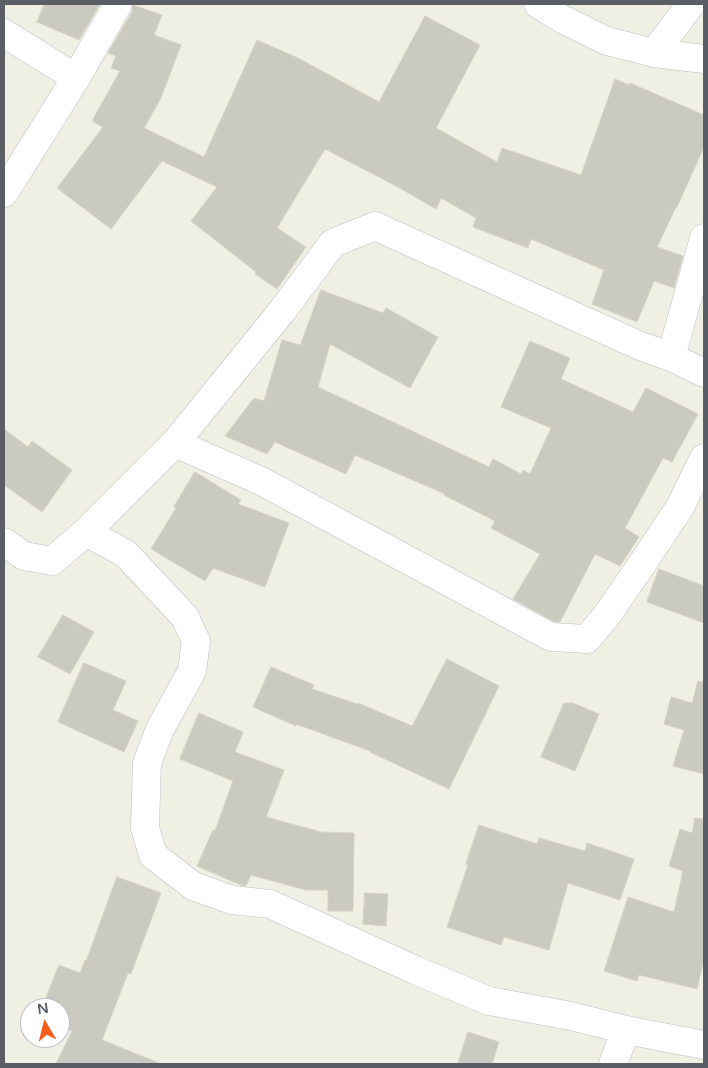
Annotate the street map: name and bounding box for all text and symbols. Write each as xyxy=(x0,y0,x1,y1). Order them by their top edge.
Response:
north arrow xyxy=(20,998,70,1048)
text: N xyxy=(36,999,50,1018)

